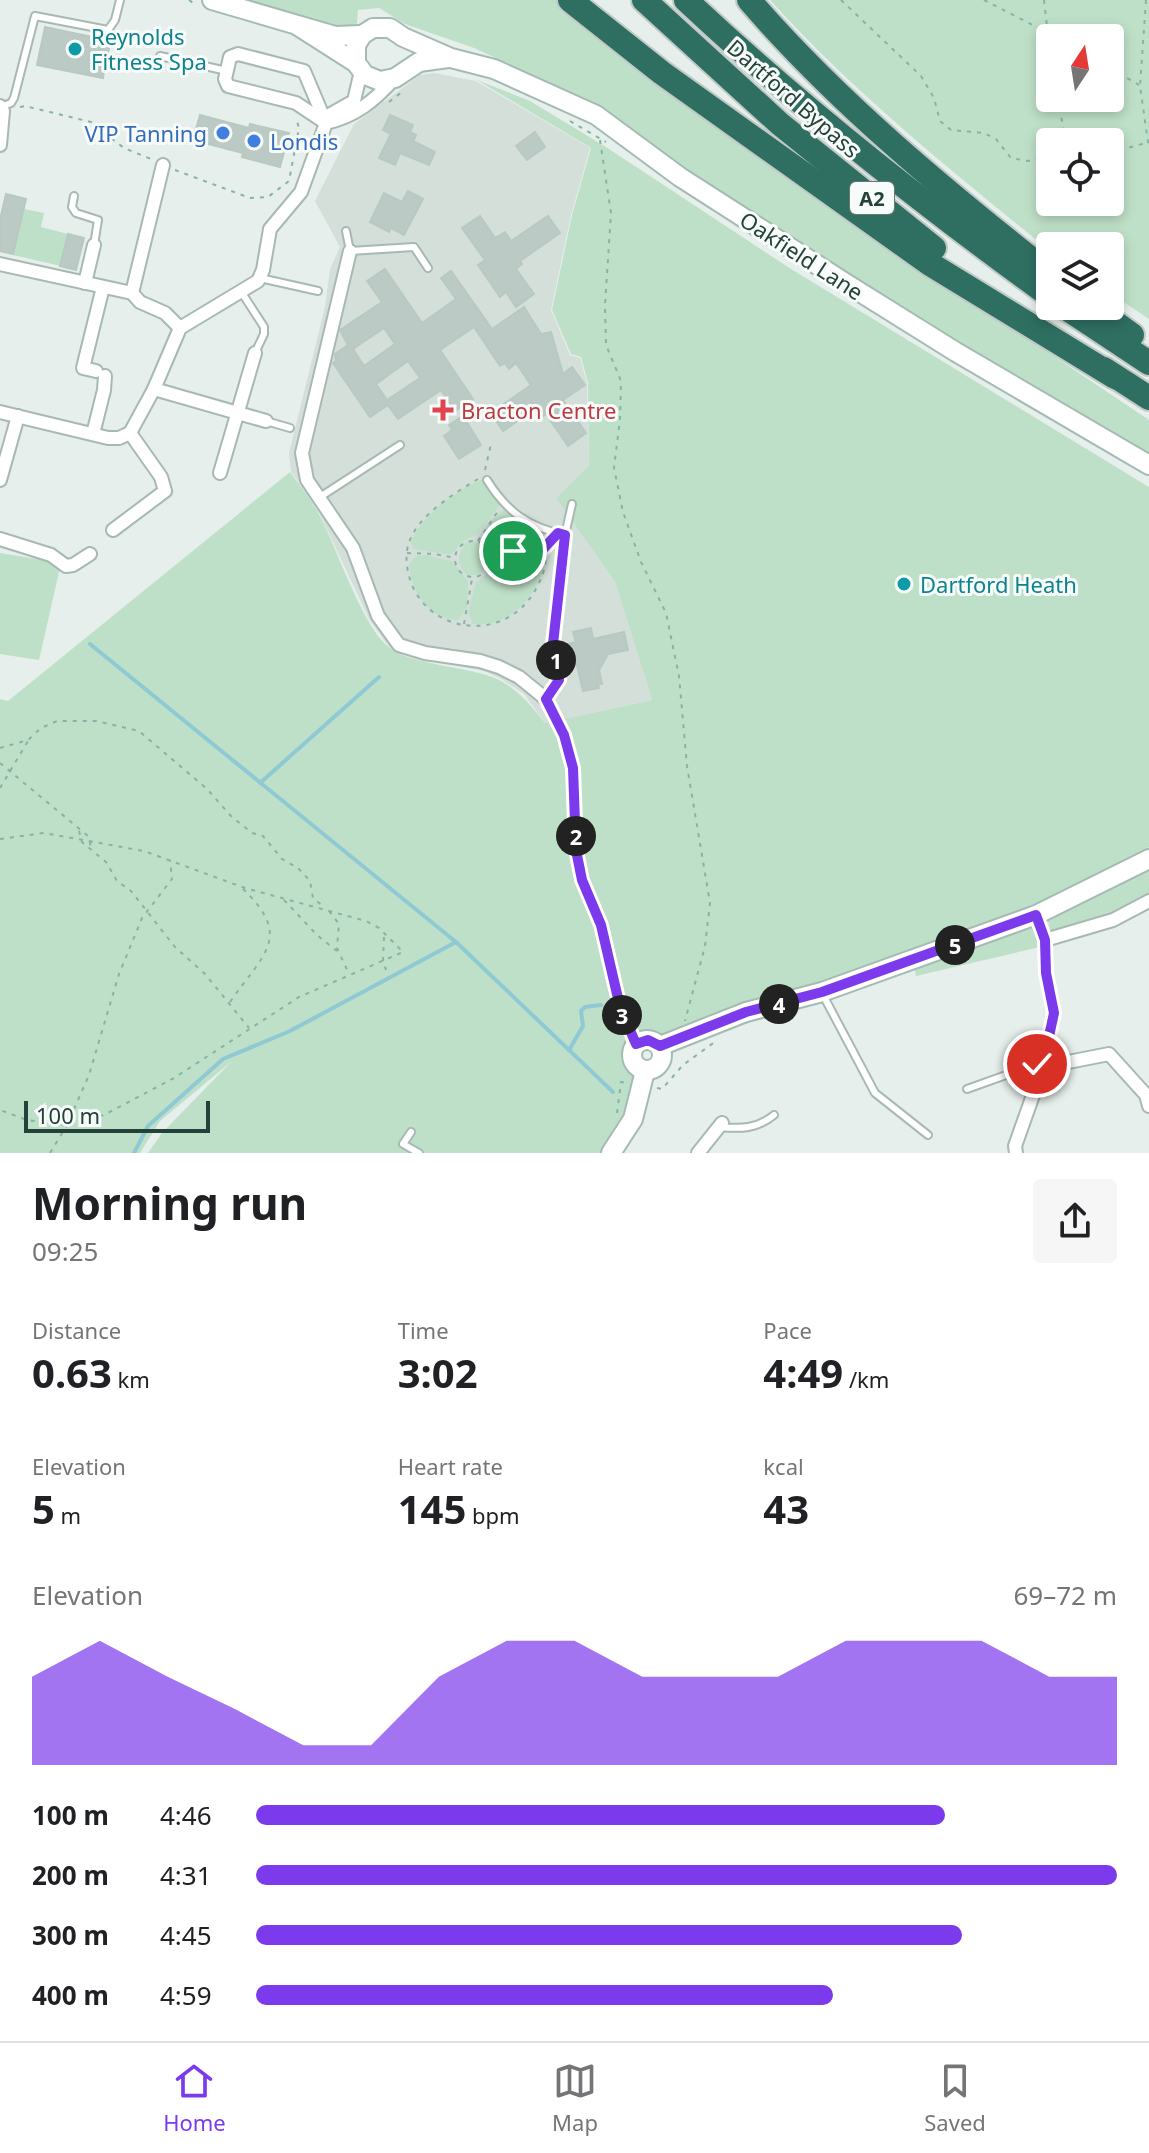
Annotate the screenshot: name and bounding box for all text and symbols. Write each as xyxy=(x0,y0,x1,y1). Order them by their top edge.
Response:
place label: Reynolds Fitness Spa xyxy=(91,21,207,76)
north arrow xyxy=(1036,24,1124,112)
map controls xyxy=(1036,24,1124,320)
street label: Dartford Bypass xyxy=(721,32,867,164)
marker: Reynolds Fitness Spa xyxy=(66,40,84,58)
place label: VIP Tanning xyxy=(85,118,207,148)
marker: VIP Tanning xyxy=(214,124,232,142)
place label: Londis xyxy=(270,126,338,156)
button: locate xyxy=(1036,128,1124,216)
marker: Londis xyxy=(245,132,263,150)
road number: A2 xyxy=(850,182,894,214)
street label: Oakfield Lane xyxy=(734,204,870,306)
button: layers xyxy=(1036,232,1124,320)
place label: Bracton Centre xyxy=(461,395,616,425)
marker: Bracton Centre xyxy=(432,399,454,421)
pin xyxy=(479,517,547,585)
icon: arrive xyxy=(491,529,535,573)
place label: Dartford Heath xyxy=(920,569,1077,599)
marker: Dartford Heath xyxy=(895,575,913,593)
pin: 1 xyxy=(536,640,576,680)
text: 1 xyxy=(550,645,562,675)
pin: 2 xyxy=(556,816,596,856)
text: 2 xyxy=(570,821,582,851)
pin: 5 xyxy=(935,925,975,965)
text: 5 xyxy=(949,930,961,960)
pin: 4 xyxy=(759,984,799,1024)
text: 4 xyxy=(773,989,785,1019)
pin: 3 xyxy=(602,995,642,1035)
text: 3 xyxy=(616,1000,628,1030)
pin xyxy=(1003,1030,1071,1098)
icon: check xyxy=(1015,1042,1059,1086)
scale bar xyxy=(24,1097,210,1133)
text: 100 m xyxy=(36,1100,100,1130)
text: Morning run xyxy=(32,1173,307,1233)
button: share xyxy=(1033,1179,1117,1263)
text: 09:25 xyxy=(32,1233,98,1269)
text: Distance xyxy=(32,1315,121,1345)
text: Time xyxy=(398,1315,449,1345)
text: Pace xyxy=(763,1315,812,1345)
text: 0.63 xyxy=(32,1345,112,1400)
text: 3:02 xyxy=(398,1345,478,1400)
text: 4:49 xyxy=(763,1345,843,1400)
text: km xyxy=(112,1364,150,1394)
text: /km xyxy=(843,1364,889,1394)
text: Elevation xyxy=(32,1451,126,1481)
text: Heart rate xyxy=(398,1451,503,1481)
text: kcal xyxy=(763,1451,804,1481)
text: 5 xyxy=(32,1481,55,1536)
text: 145 xyxy=(398,1481,466,1536)
text: 43 xyxy=(763,1481,809,1536)
text: m xyxy=(55,1500,81,1530)
text: bpm xyxy=(466,1500,520,1530)
text: Elevation xyxy=(32,1577,143,1613)
text: 69–72 m xyxy=(1013,1577,1117,1613)
text: 100 m xyxy=(32,1797,109,1833)
text: 4:46 xyxy=(160,1797,212,1833)
text: 200 m xyxy=(32,1857,109,1893)
text: 4:31 xyxy=(160,1857,212,1893)
text: 300 m xyxy=(32,1917,109,1953)
text: 4:45 xyxy=(160,1917,212,1953)
text: 400 m xyxy=(32,1977,109,2013)
text: 4:59 xyxy=(160,1977,212,2013)
tab: Home xyxy=(163,2059,226,2137)
tab: Map xyxy=(552,2059,598,2137)
tab: Saved xyxy=(924,2059,986,2137)

